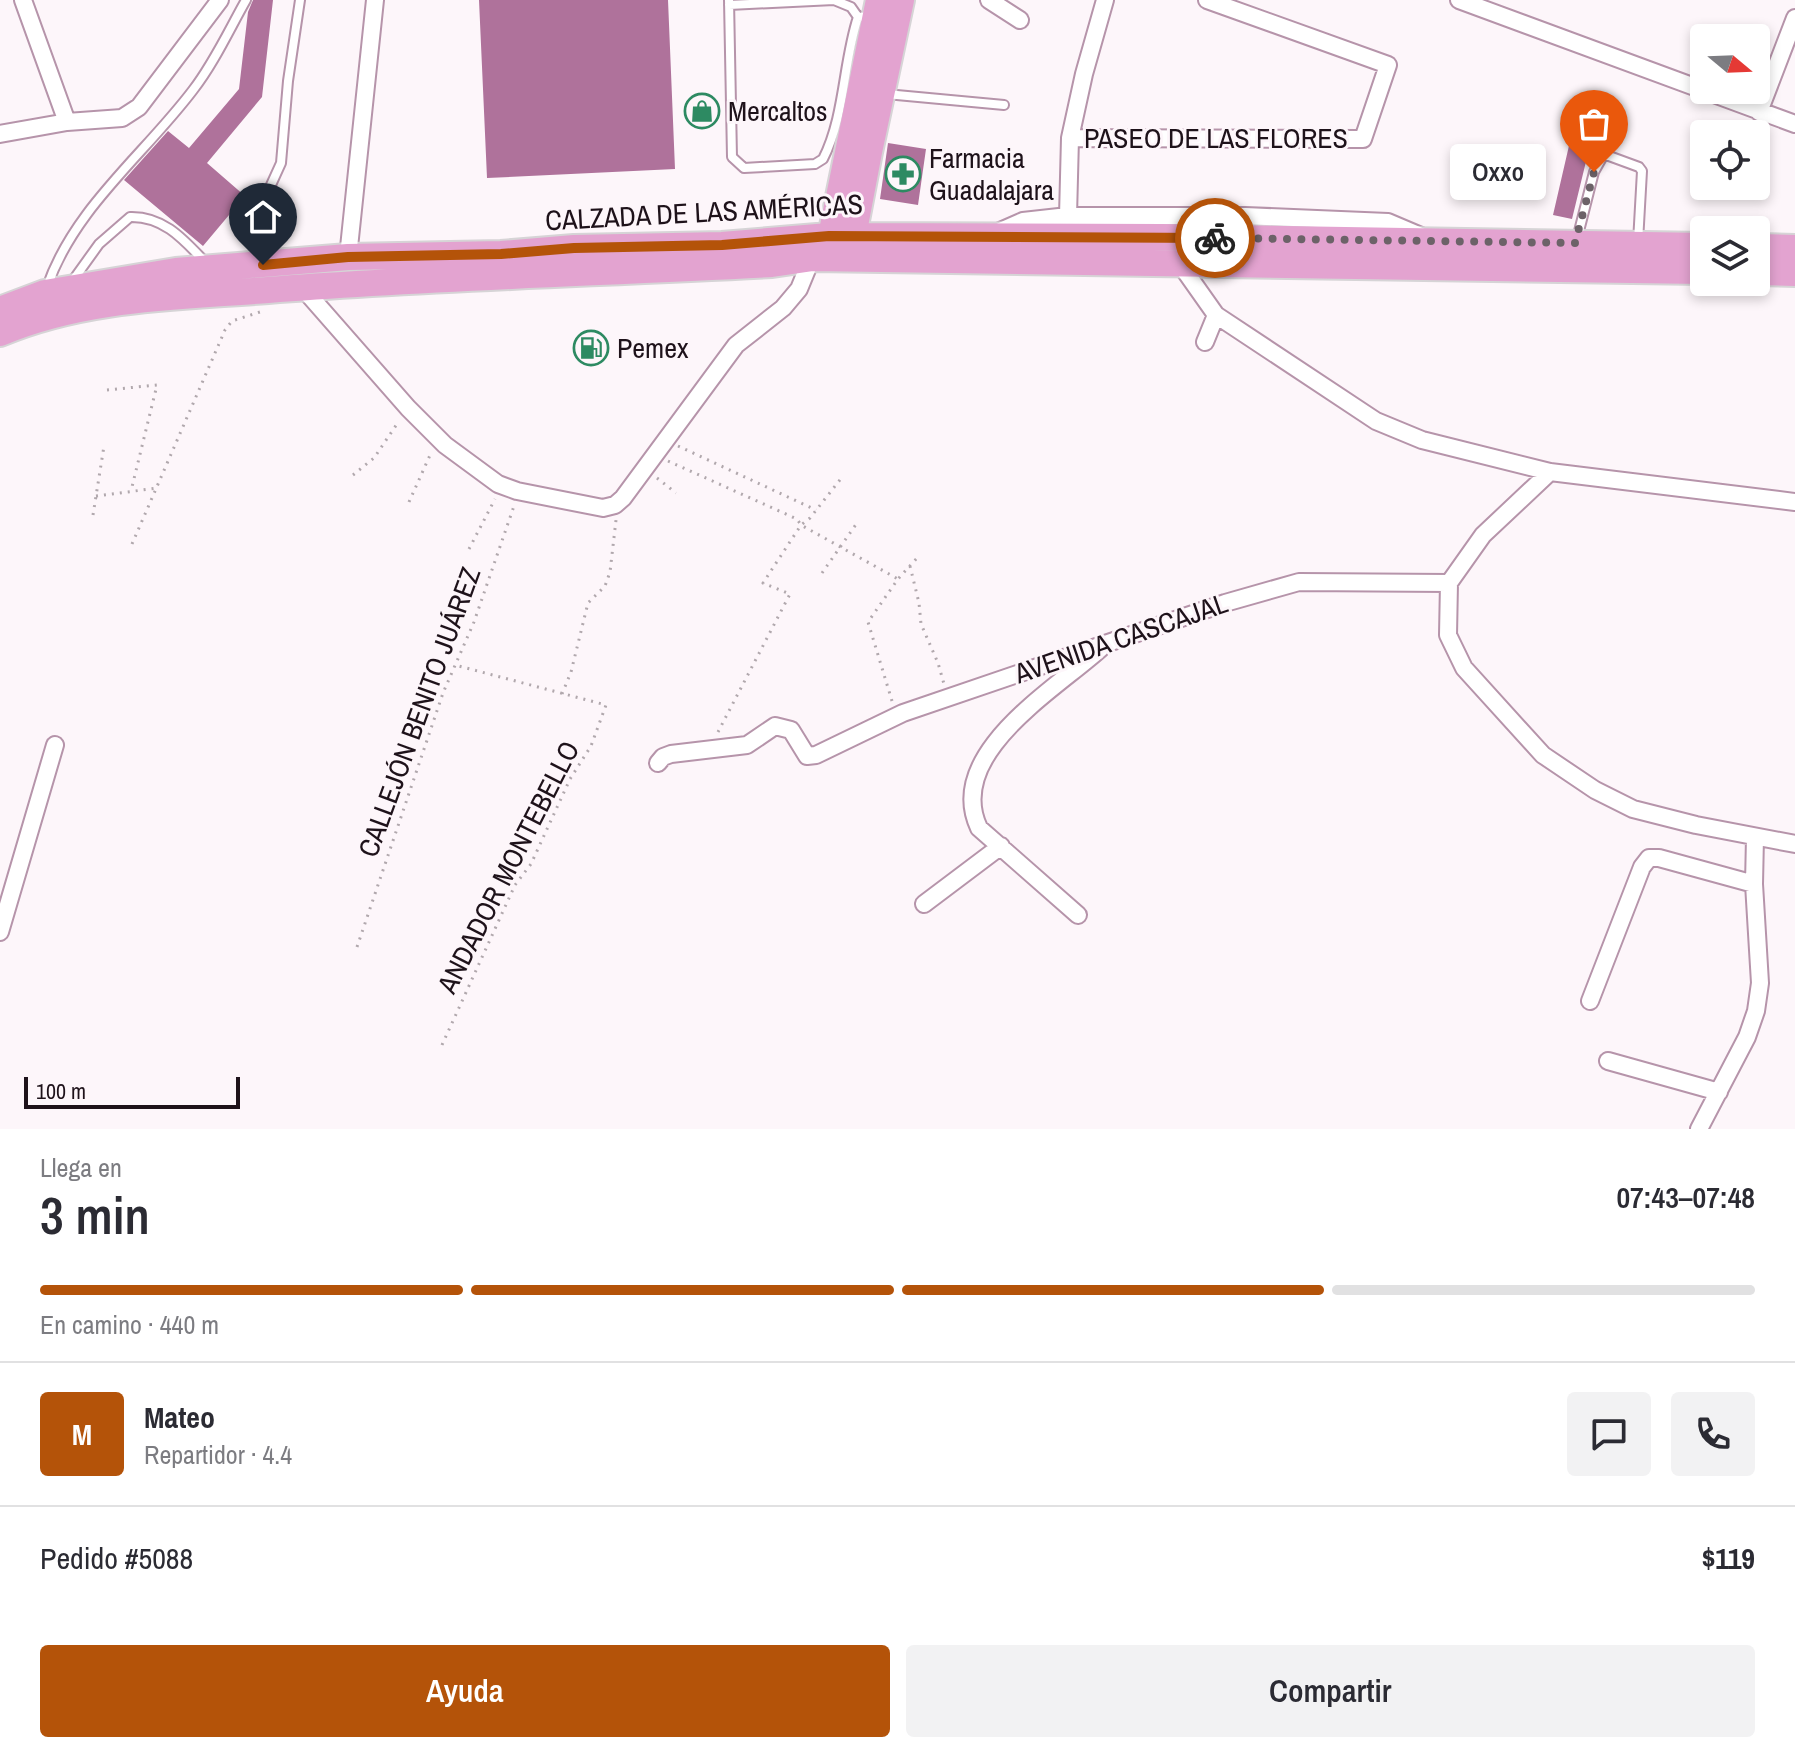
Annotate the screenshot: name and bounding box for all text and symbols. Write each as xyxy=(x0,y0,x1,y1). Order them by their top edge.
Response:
north arrow xyxy=(1690,24,1770,104)
map controls xyxy=(1690,24,1770,296)
pin xyxy=(1560,90,1628,172)
shop icon: Mercaltos xyxy=(683,92,721,130)
place label: Mercaltos xyxy=(728,92,828,130)
icon: bag xyxy=(1572,102,1616,146)
street label: PASEO DE LAS FLORES xyxy=(1084,119,1348,157)
button: locate xyxy=(1690,120,1770,200)
place label: Farmacia Guadalajara xyxy=(929,139,1054,209)
callout: Oxxo xyxy=(1450,144,1546,200)
text: Oxxo xyxy=(1472,154,1524,189)
pharmacy icon: Farmacia Guadalajara xyxy=(884,155,922,193)
pin xyxy=(229,183,297,265)
street label: CALZADA DE LAS AMÉRICAS xyxy=(544,185,864,239)
icon: home xyxy=(241,195,285,239)
courier xyxy=(1175,198,1255,278)
icon: bike xyxy=(1193,216,1237,260)
button: layers xyxy=(1690,216,1770,296)
fuel station icon: Pemex xyxy=(572,329,610,367)
place label: Pemex xyxy=(617,329,689,367)
street label: CALLEJÓN BENITO JUÁREZ xyxy=(349,562,489,862)
street label: AVENIDA CASCAJAL xyxy=(1008,584,1233,693)
street label: ANDADOR MONTEBELLO xyxy=(427,734,588,1000)
scale bar xyxy=(24,1073,240,1109)
text: 100 m xyxy=(36,1076,86,1106)
text: Llega en xyxy=(40,1150,122,1185)
text: 07:43–07:48 xyxy=(1616,1177,1755,1217)
text: 3 min xyxy=(40,1180,150,1250)
text: En camino · 440 m xyxy=(40,1307,219,1342)
button: chat xyxy=(1567,1392,1651,1476)
button: phone xyxy=(1671,1392,1755,1476)
text: Mateo xyxy=(144,1397,215,1437)
text: M xyxy=(72,1414,92,1454)
text: Repartidor · 4.4 xyxy=(144,1437,292,1472)
text: Pedido #5088 xyxy=(40,1538,193,1578)
text: $119 xyxy=(1702,1538,1755,1578)
button: Ayuda xyxy=(40,1645,890,1737)
button: Compartir xyxy=(906,1645,1755,1737)

